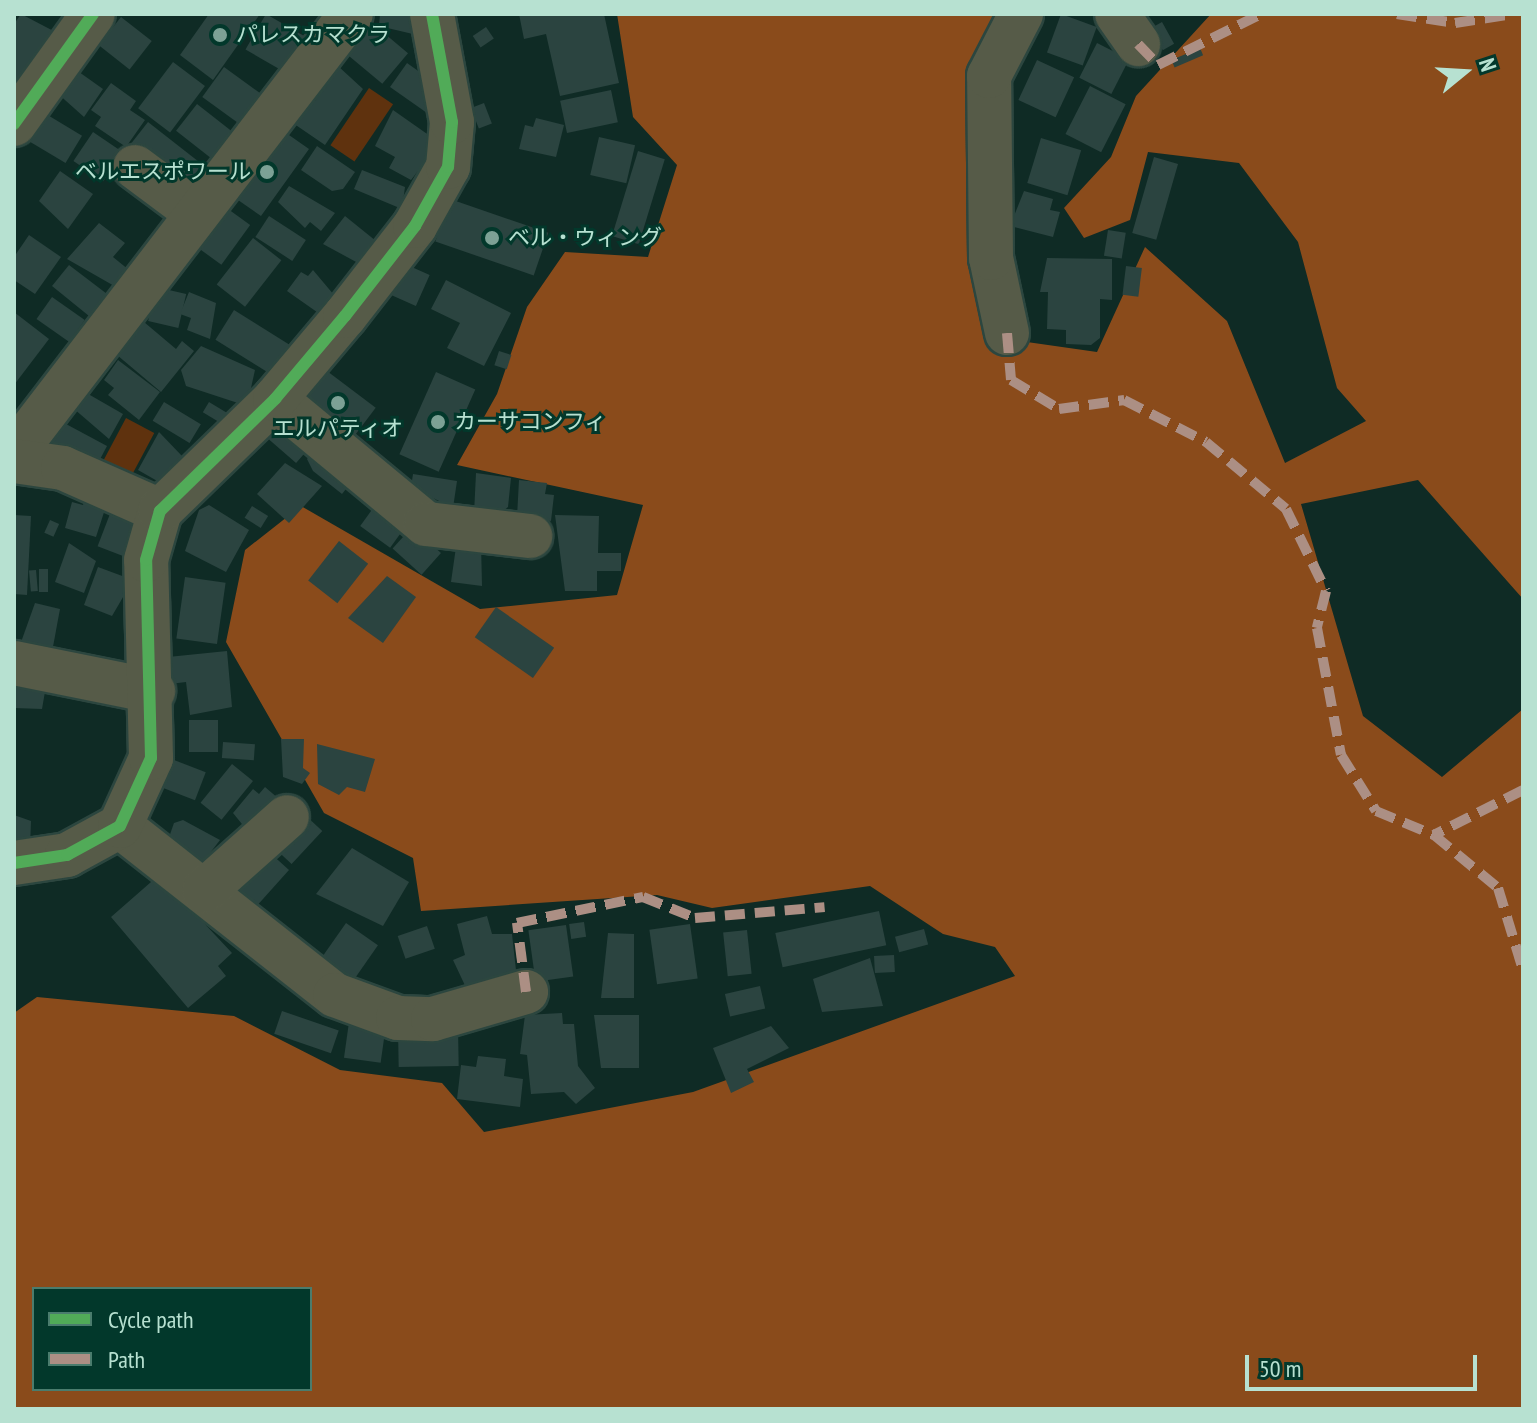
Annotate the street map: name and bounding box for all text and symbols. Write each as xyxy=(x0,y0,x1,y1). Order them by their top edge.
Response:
place label: パレスカマクラ xyxy=(236,22,390,48)
marker: パレスカマクラ xyxy=(211,26,229,44)
north arrow xyxy=(1425,32,1505,112)
text: N xyxy=(1473,55,1503,75)
place label: ベルエスポワール xyxy=(75,159,251,185)
marker: ベルエスポワール xyxy=(258,163,276,181)
place label: ベル・ウィング xyxy=(508,225,662,251)
marker: ベル・ウィング xyxy=(483,229,501,247)
marker: エルパティオ xyxy=(329,394,347,412)
place label: カーサコンフィ xyxy=(454,409,608,435)
marker: カーサコンフィ xyxy=(429,413,447,431)
place label: エルパティオ xyxy=(272,416,404,442)
legend xyxy=(32,1287,312,1391)
text: Cycle path xyxy=(108,1304,194,1335)
scale bar xyxy=(1249,1339,1481,1389)
text: Path xyxy=(108,1344,145,1375)
text: 50 m xyxy=(1259,1353,1301,1384)

